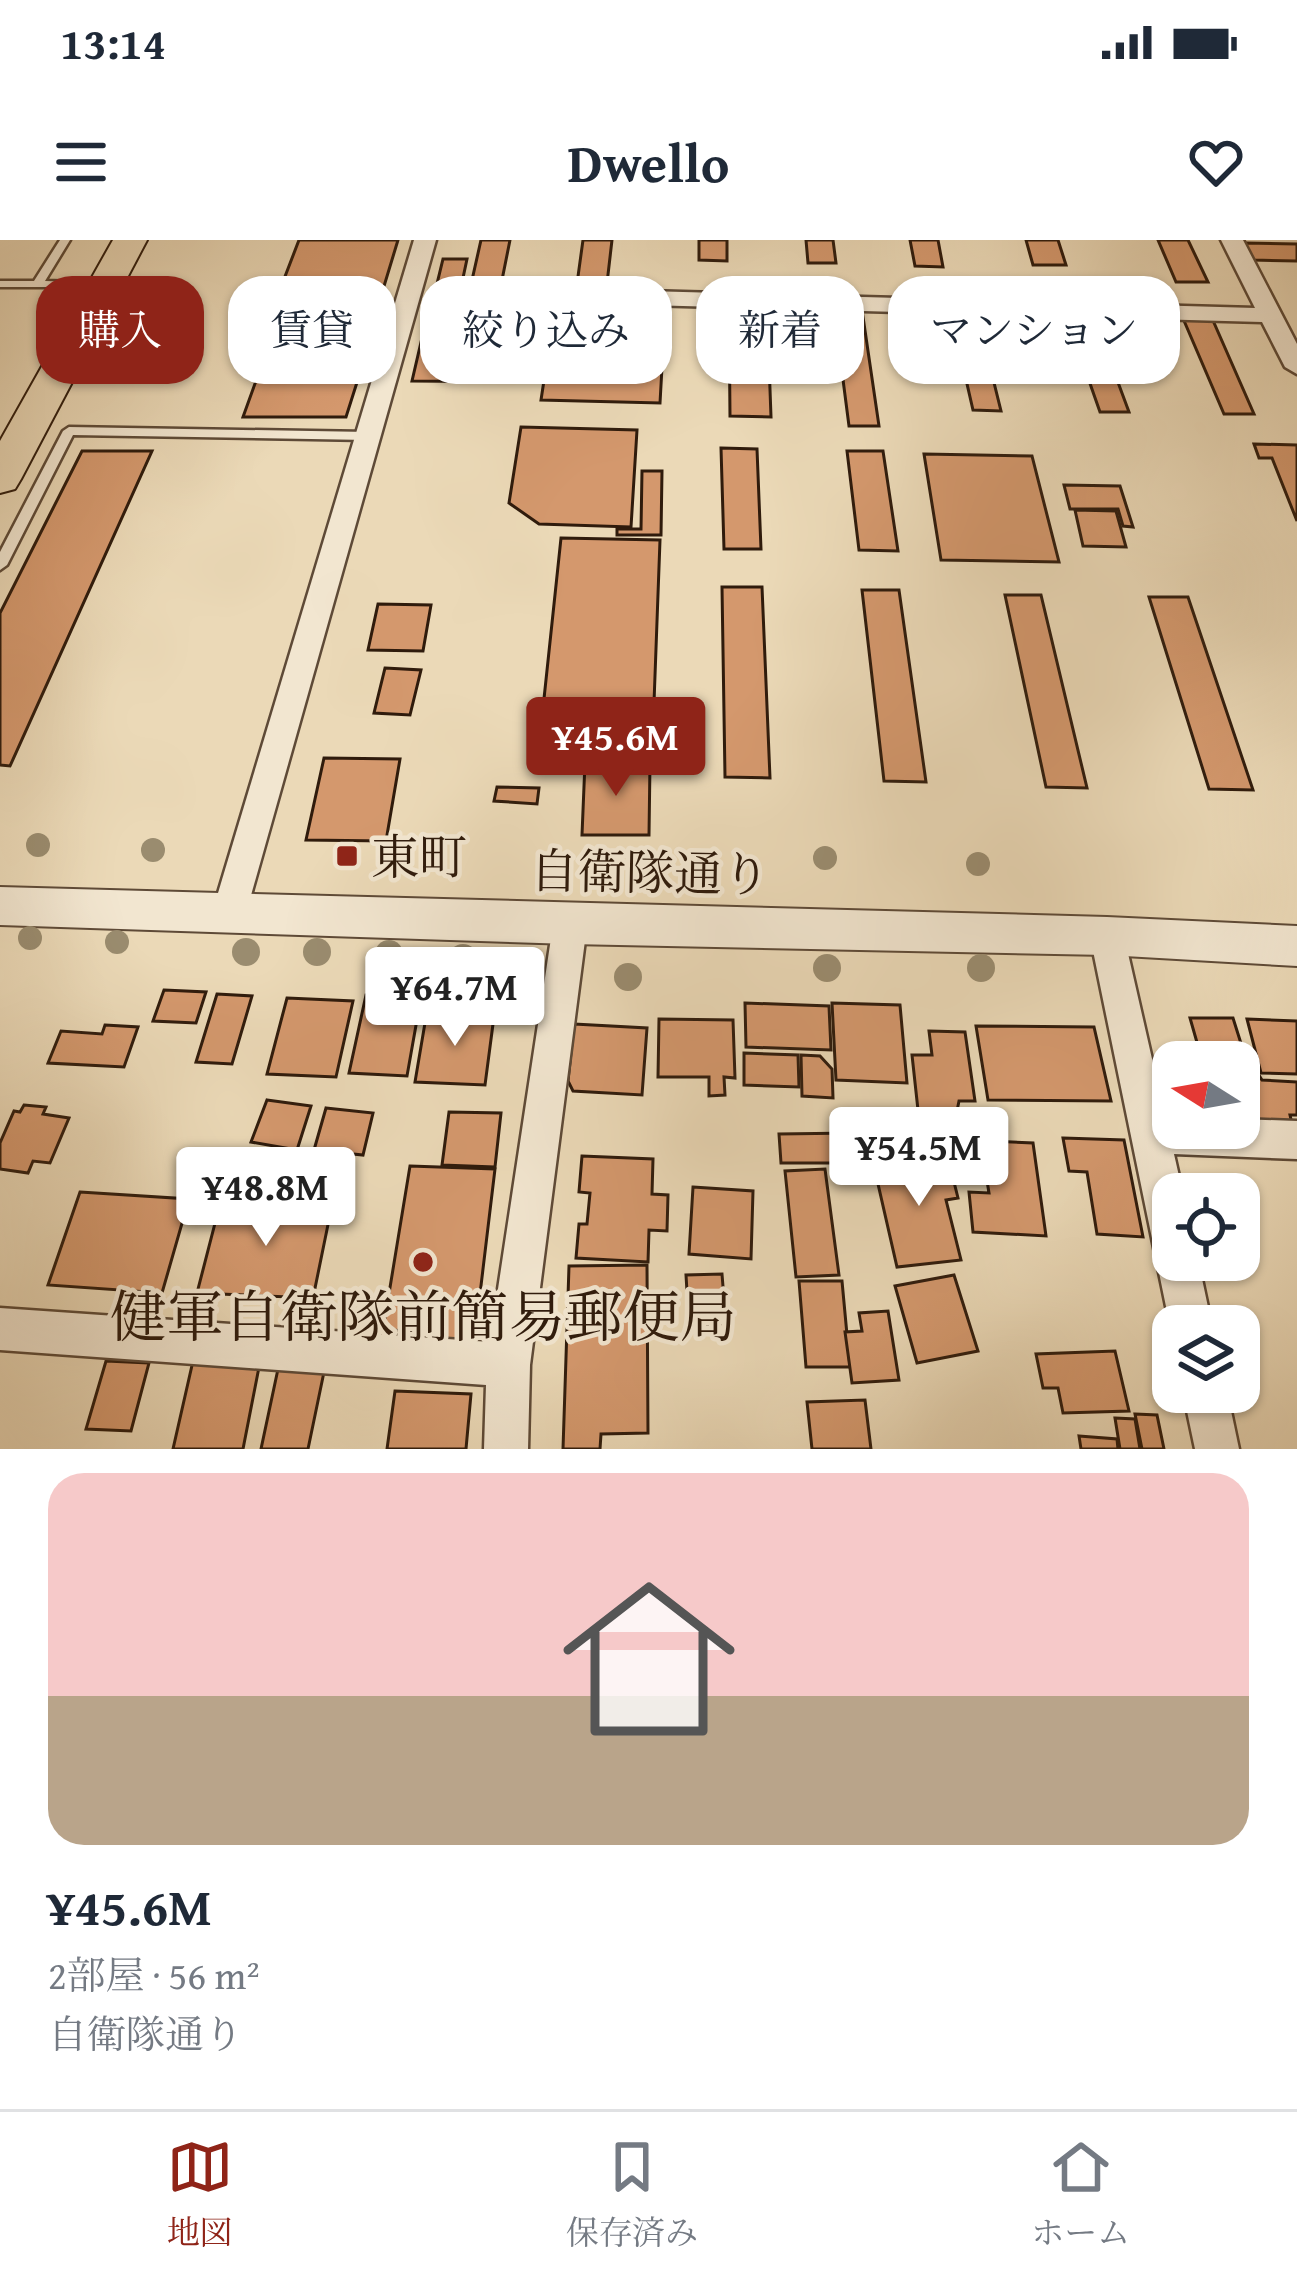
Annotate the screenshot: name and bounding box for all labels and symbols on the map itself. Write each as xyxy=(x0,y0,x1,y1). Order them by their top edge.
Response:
pin: ¥45.6M xyxy=(518,697,714,799)
place label: 東町 xyxy=(371,821,467,892)
street label: 自衛隊通り xyxy=(529,834,771,910)
marker: 東町 xyxy=(334,843,360,869)
pin: ¥64.7M xyxy=(357,947,553,1049)
north arrow xyxy=(1152,1041,1260,1149)
pin: ¥54.5M xyxy=(821,1107,1017,1209)
pin: ¥48.8M xyxy=(168,1147,364,1249)
marker: 健軍自衛隊前簡易郵便局 xyxy=(410,1249,436,1275)
place label: 健軍自衛隊前簡易郵便局 xyxy=(110,1274,737,1358)

